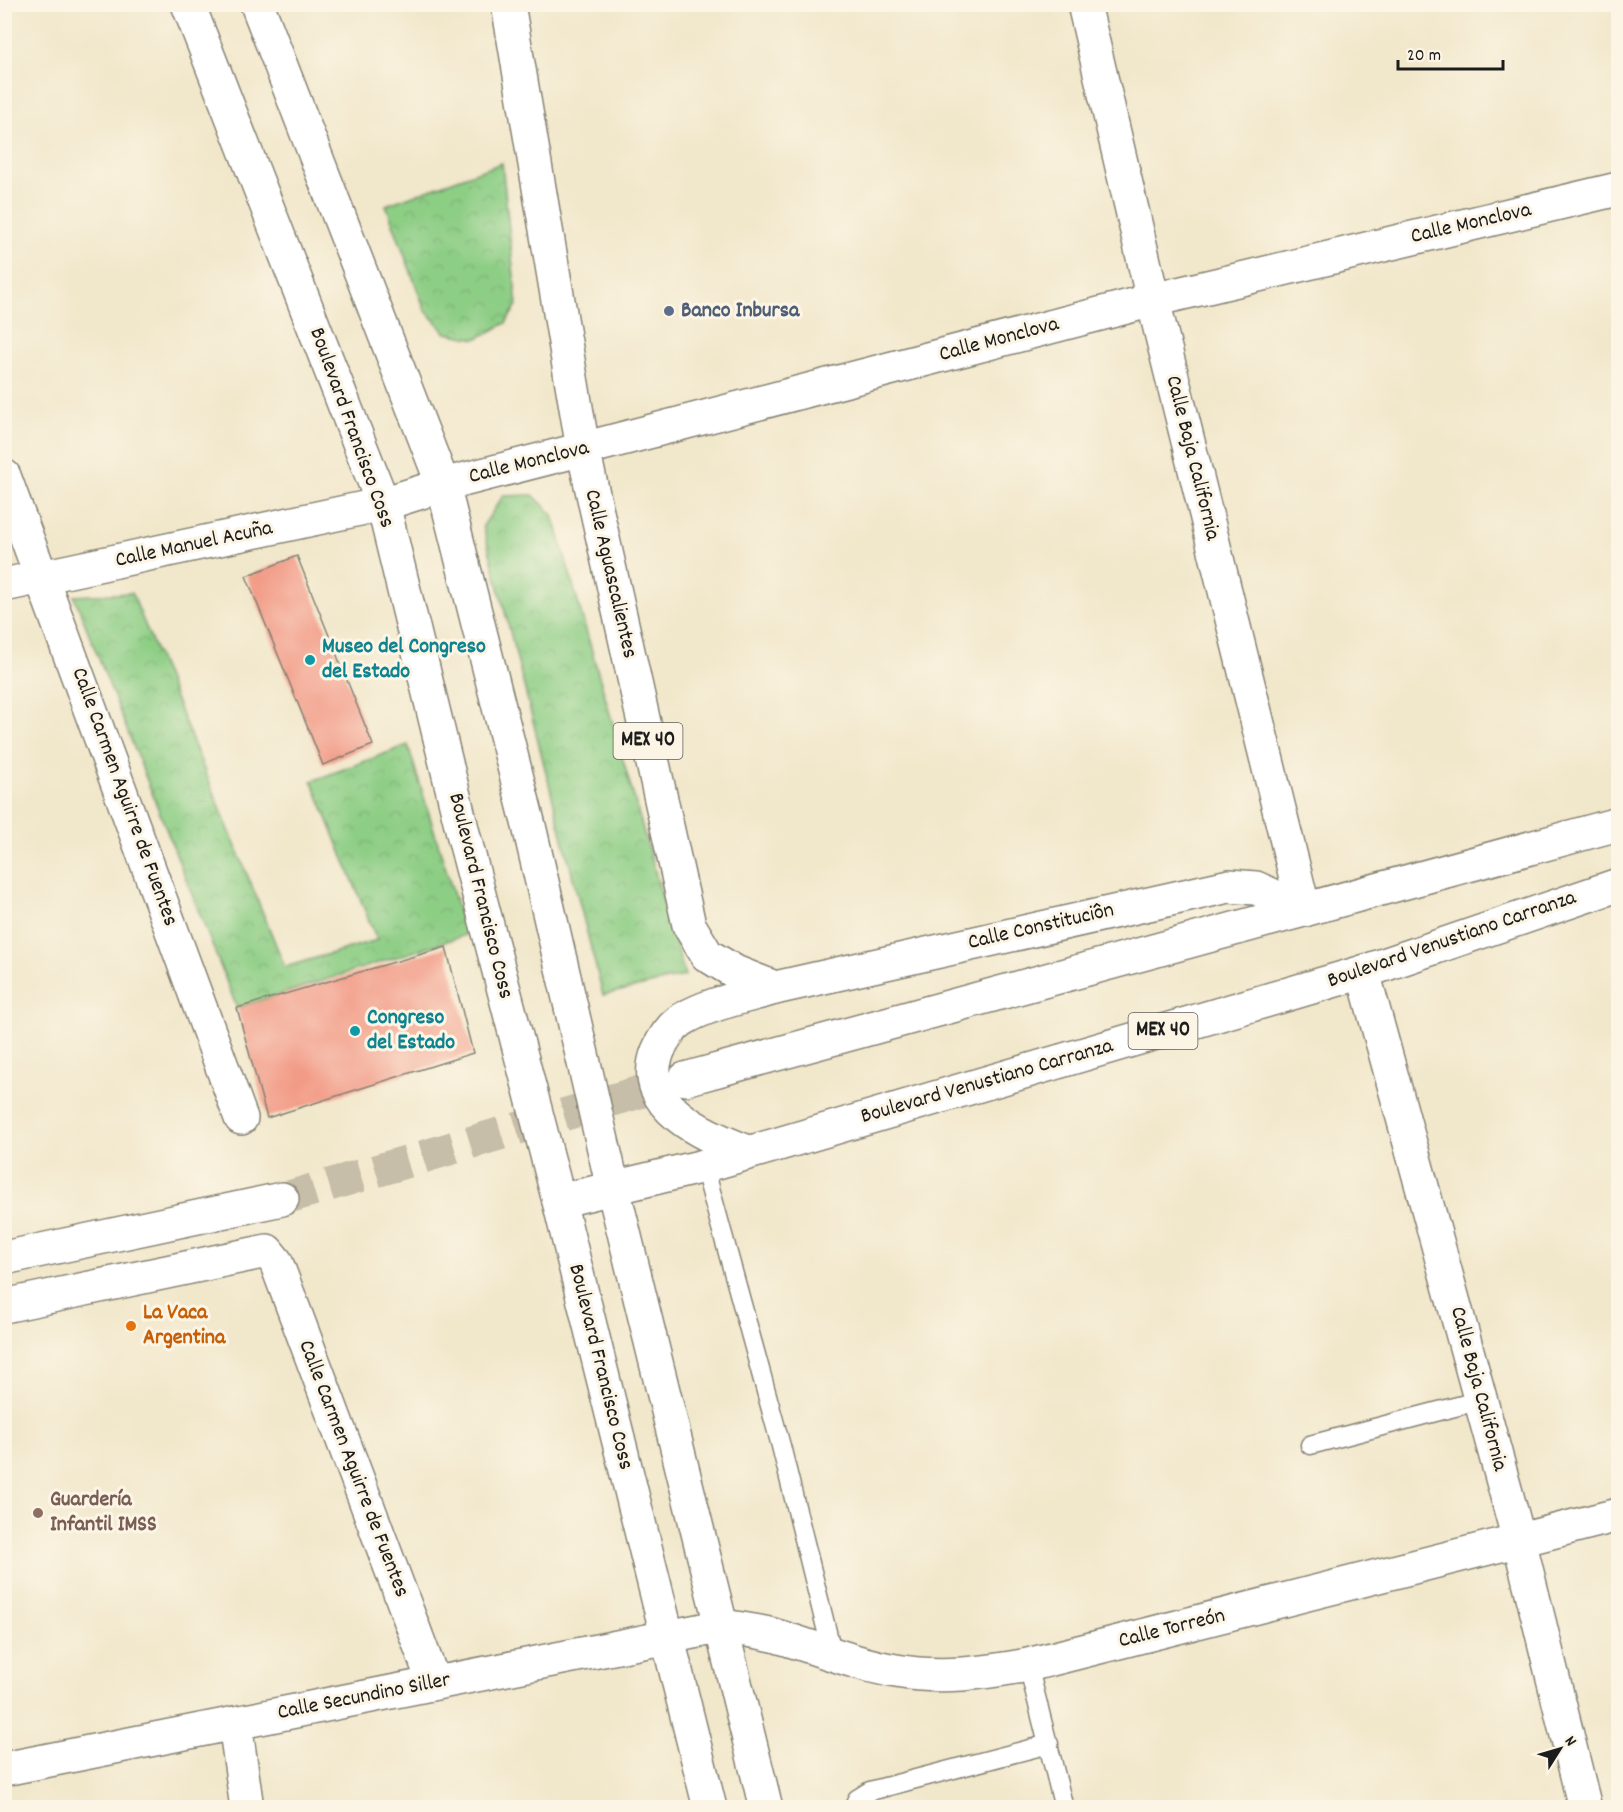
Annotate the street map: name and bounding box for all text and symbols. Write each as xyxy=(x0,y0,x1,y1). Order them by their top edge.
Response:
scale bar xyxy=(1398,33,1503,71)
text: 20 m xyxy=(1407,44,1441,69)
street label: Calle Monclova xyxy=(1408,195,1535,253)
place label: Banco Inbursa xyxy=(681,296,800,327)
marker: Banco Inbursa xyxy=(662,304,676,318)
street label: Calle Monclova xyxy=(936,309,1063,371)
street label: Boulevard Francisco Coss xyxy=(300,324,402,532)
street label: Calle Baja California xyxy=(1157,372,1228,544)
street label: Calle Monclova xyxy=(466,433,593,493)
street label: Calle Aguascalientes xyxy=(576,487,644,661)
street label: Calle Manuel Acuña xyxy=(113,513,276,577)
place label: Museo del Congreso del Estado xyxy=(322,632,486,688)
marker: Museo del Congreso del Estado xyxy=(303,653,317,667)
street label: Calle Carmen Aguirre de Fuentes xyxy=(63,663,185,931)
road number: MEX 40 xyxy=(614,723,682,759)
street label: Boulevard Francisco Coss xyxy=(439,790,521,1002)
street label: Boulevard Venustiano Carranza xyxy=(1324,883,1581,997)
street label: Calle Constituciôn xyxy=(965,895,1117,959)
place label: Congreso del Estado xyxy=(367,1003,455,1059)
road number: MEX 40 xyxy=(1128,1013,1198,1049)
marker: Congreso del Estado xyxy=(348,1024,362,1038)
street label: Boulevard Venustiano Carranza xyxy=(857,1031,1117,1133)
street label: Boulevard Francisco Coss xyxy=(559,1261,641,1473)
place label: La Vaca Argentina xyxy=(143,1298,226,1354)
street label: Calle Baja California xyxy=(1441,1303,1515,1475)
marker: La Vaca Argentina xyxy=(124,1319,138,1333)
street label: Calle Carmen Aguirre de Fuentes xyxy=(290,1336,416,1602)
place label: Guardería Infantil IMSS xyxy=(50,1485,157,1541)
marker: Guardería Infantil IMSS xyxy=(31,1506,45,1520)
street label: Calle Torreón xyxy=(1115,1601,1229,1657)
street label: Calle Secundino Siller xyxy=(275,1665,454,1729)
north arrow xyxy=(1530,1719,1590,1779)
text: N xyxy=(1558,1731,1582,1752)

